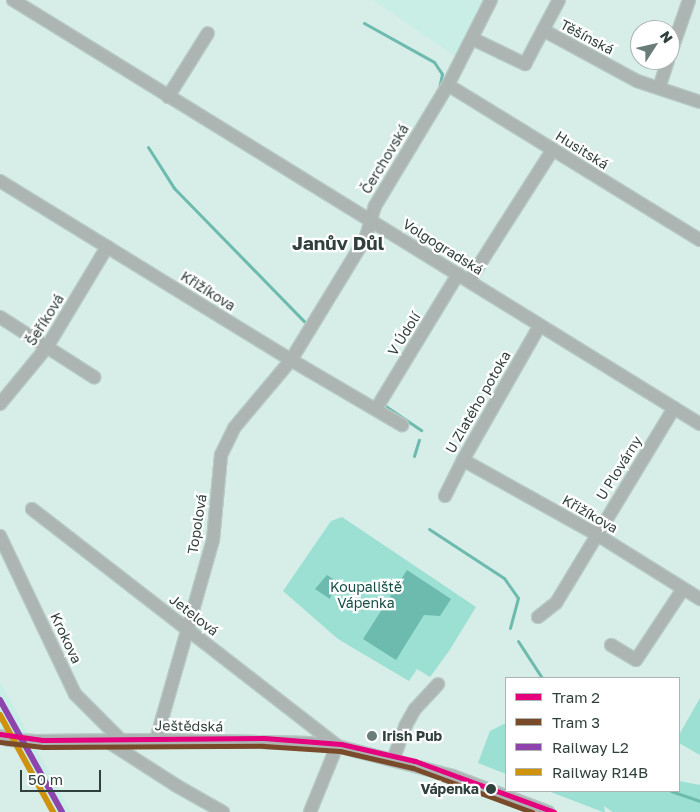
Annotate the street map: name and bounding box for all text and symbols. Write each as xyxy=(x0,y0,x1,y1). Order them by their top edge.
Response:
street label: Těšínská xyxy=(557,16,617,58)
north arrow xyxy=(630,20,680,70)
text: N xyxy=(657,27,677,46)
street label: Čerchovská xyxy=(358,121,412,197)
street label: Husitská xyxy=(553,127,611,173)
street label: Volgogradská xyxy=(400,216,486,278)
district label: Janův Důl xyxy=(292,232,384,254)
street label: Křižíkova xyxy=(178,268,238,314)
street label: Šeříková xyxy=(23,291,67,349)
street label: V Údolí xyxy=(384,309,424,359)
street label: U Zlatého potoka xyxy=(442,348,514,456)
street label: U Plovárny xyxy=(593,433,645,503)
street label: Křižíkova xyxy=(559,491,621,537)
street label: Topolová xyxy=(184,493,210,555)
park label: Koupaliště Vápenka xyxy=(330,579,402,612)
street label: Jetelová xyxy=(166,591,222,639)
street label: Krokova xyxy=(47,610,85,666)
legend xyxy=(505,677,680,792)
text: Tram 2 xyxy=(552,688,600,706)
text: Tram 3 xyxy=(552,713,600,731)
street label: Ještědská xyxy=(154,717,224,735)
place label: Irish Pub xyxy=(382,728,442,744)
marker: Irish Pub xyxy=(366,730,378,742)
text: Railway L2 xyxy=(552,738,629,756)
scale bar xyxy=(22,760,104,792)
text: Railway R14B xyxy=(552,763,648,781)
text: 50 m xyxy=(28,770,63,788)
place label: Vápenka xyxy=(420,781,479,797)
marker: Vápenka xyxy=(483,781,499,797)

